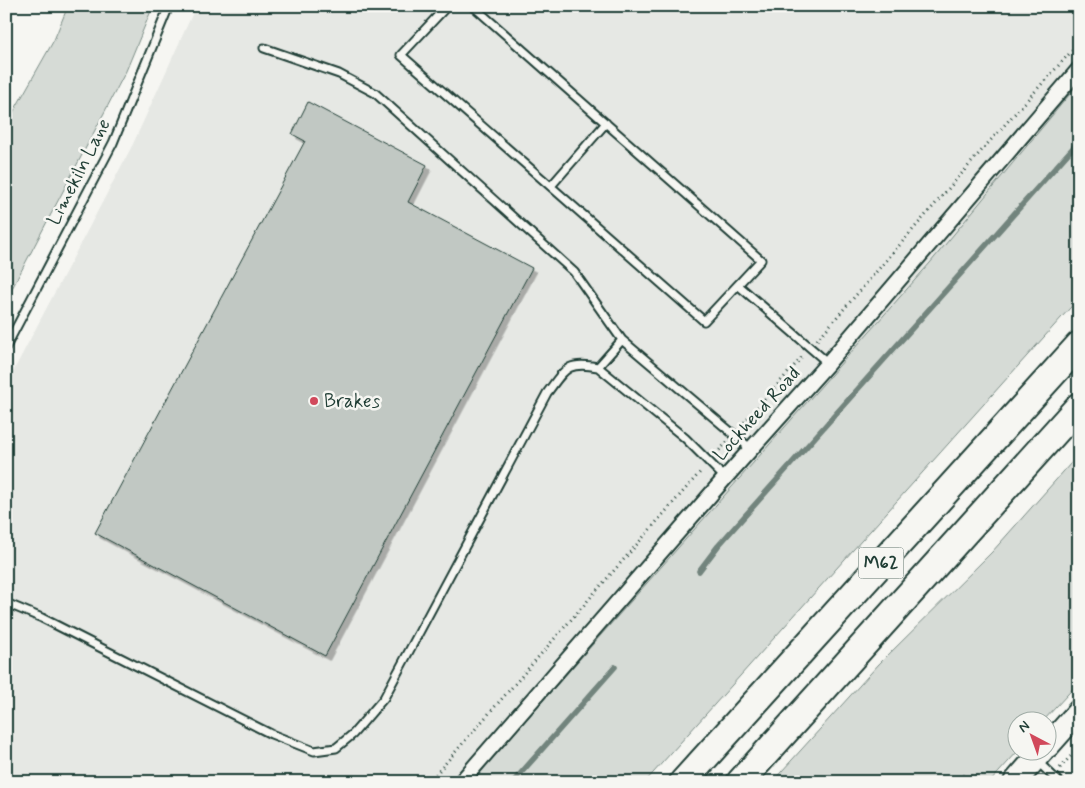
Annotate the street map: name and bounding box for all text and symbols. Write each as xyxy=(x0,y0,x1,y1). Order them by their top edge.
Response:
street label: Limekiln Lane xyxy=(41,115,117,229)
street label: Lockheed Road xyxy=(708,361,806,467)
place label: Brakes xyxy=(324,389,381,414)
marker: Brakes xyxy=(308,395,320,407)
road number: M62 xyxy=(858,548,904,578)
north arrow xyxy=(1008,710,1058,760)
text: N xyxy=(1015,717,1034,737)

